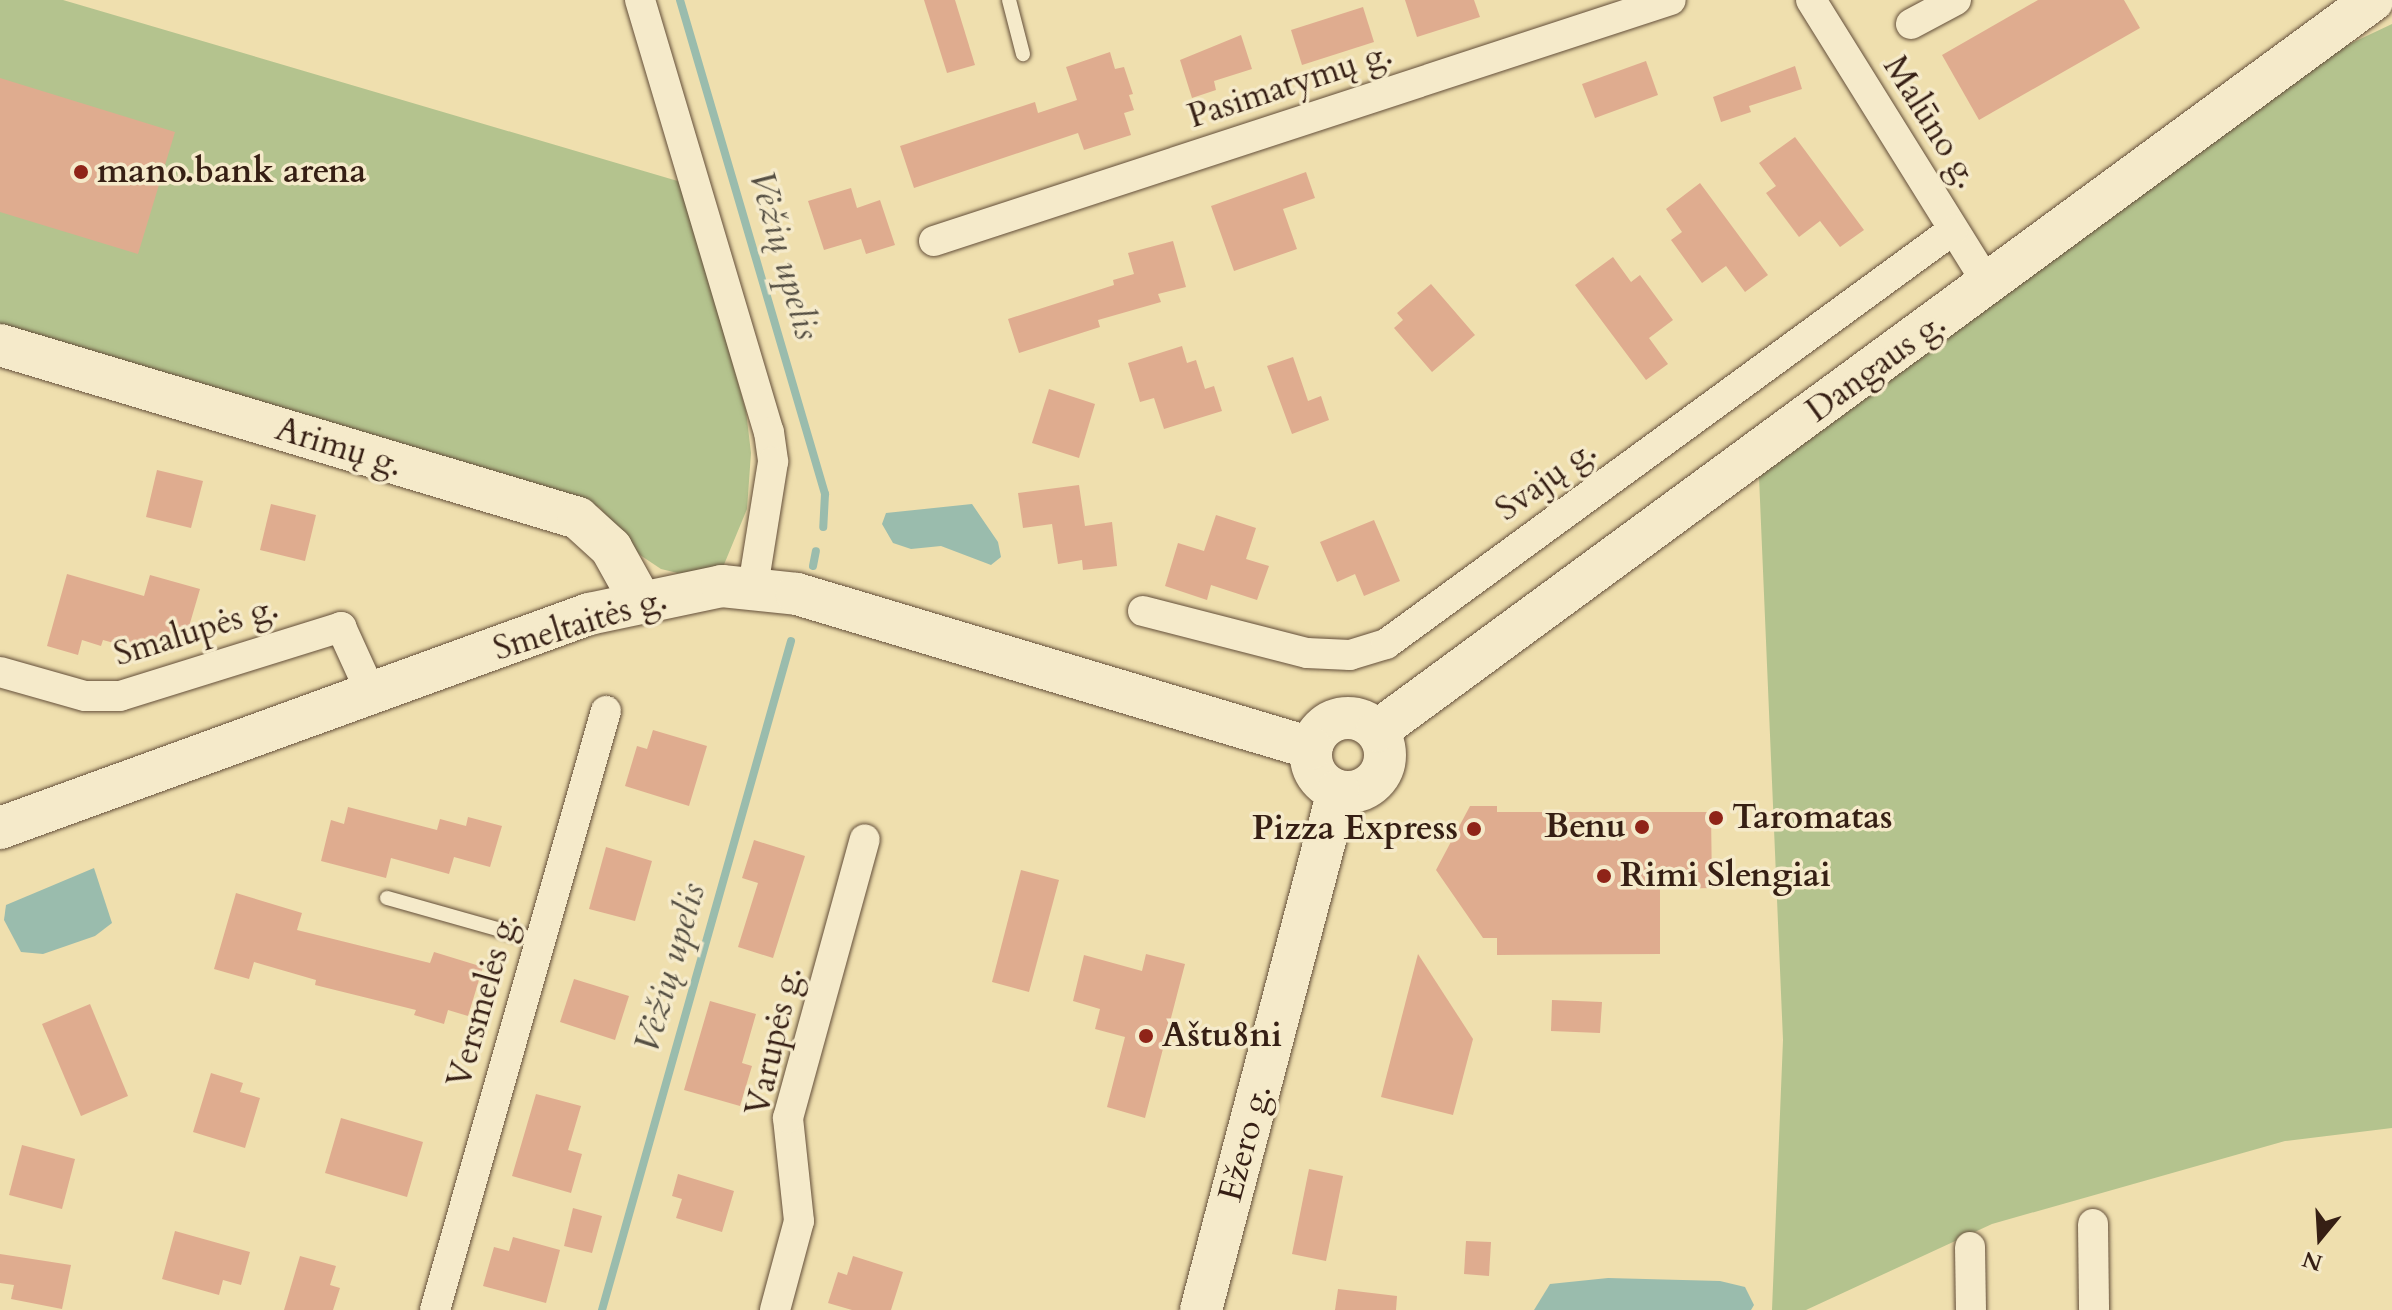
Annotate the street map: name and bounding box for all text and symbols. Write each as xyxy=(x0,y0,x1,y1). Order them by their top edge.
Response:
street label: Pasimatymų g. xyxy=(1183,33,1397,137)
street label: Malūno g. xyxy=(1874,48,1988,196)
place label: mano.bank arena xyxy=(97,152,366,192)
marker: mano.bank arena xyxy=(72,163,90,181)
water label: Vėžių upelis xyxy=(739,165,829,345)
street label: Dangaus g. xyxy=(1798,303,1954,431)
street label: Arimų g. xyxy=(271,408,407,486)
street label: Svajų g. xyxy=(1488,430,1604,530)
street label: Smeltaitės g. xyxy=(488,578,672,670)
street label: Smalupės g. xyxy=(109,587,283,675)
place label: Taromatas xyxy=(1732,798,1893,838)
place label: Benu xyxy=(1545,807,1626,847)
place label: Pizza Express xyxy=(1252,809,1458,849)
marker: Taromatas xyxy=(1707,809,1725,827)
marker: Benu xyxy=(1633,818,1651,836)
marker: Pizza Express xyxy=(1465,820,1483,838)
place label: Rimi Slengiai xyxy=(1620,856,1831,896)
marker: Rimi Slengiai xyxy=(1595,867,1613,885)
water label: Vėžių upelis xyxy=(625,878,715,1058)
street label: Versmelės g. xyxy=(439,908,527,1092)
street label: Varupės g. xyxy=(737,962,811,1120)
place label: Aštu8ni xyxy=(1162,1016,1282,1056)
marker: Aštu8ni xyxy=(1137,1027,1155,1045)
street label: Ežero g. xyxy=(1210,1080,1280,1206)
north arrow xyxy=(2280,1198,2360,1278)
text: N xyxy=(2299,1244,2326,1278)

